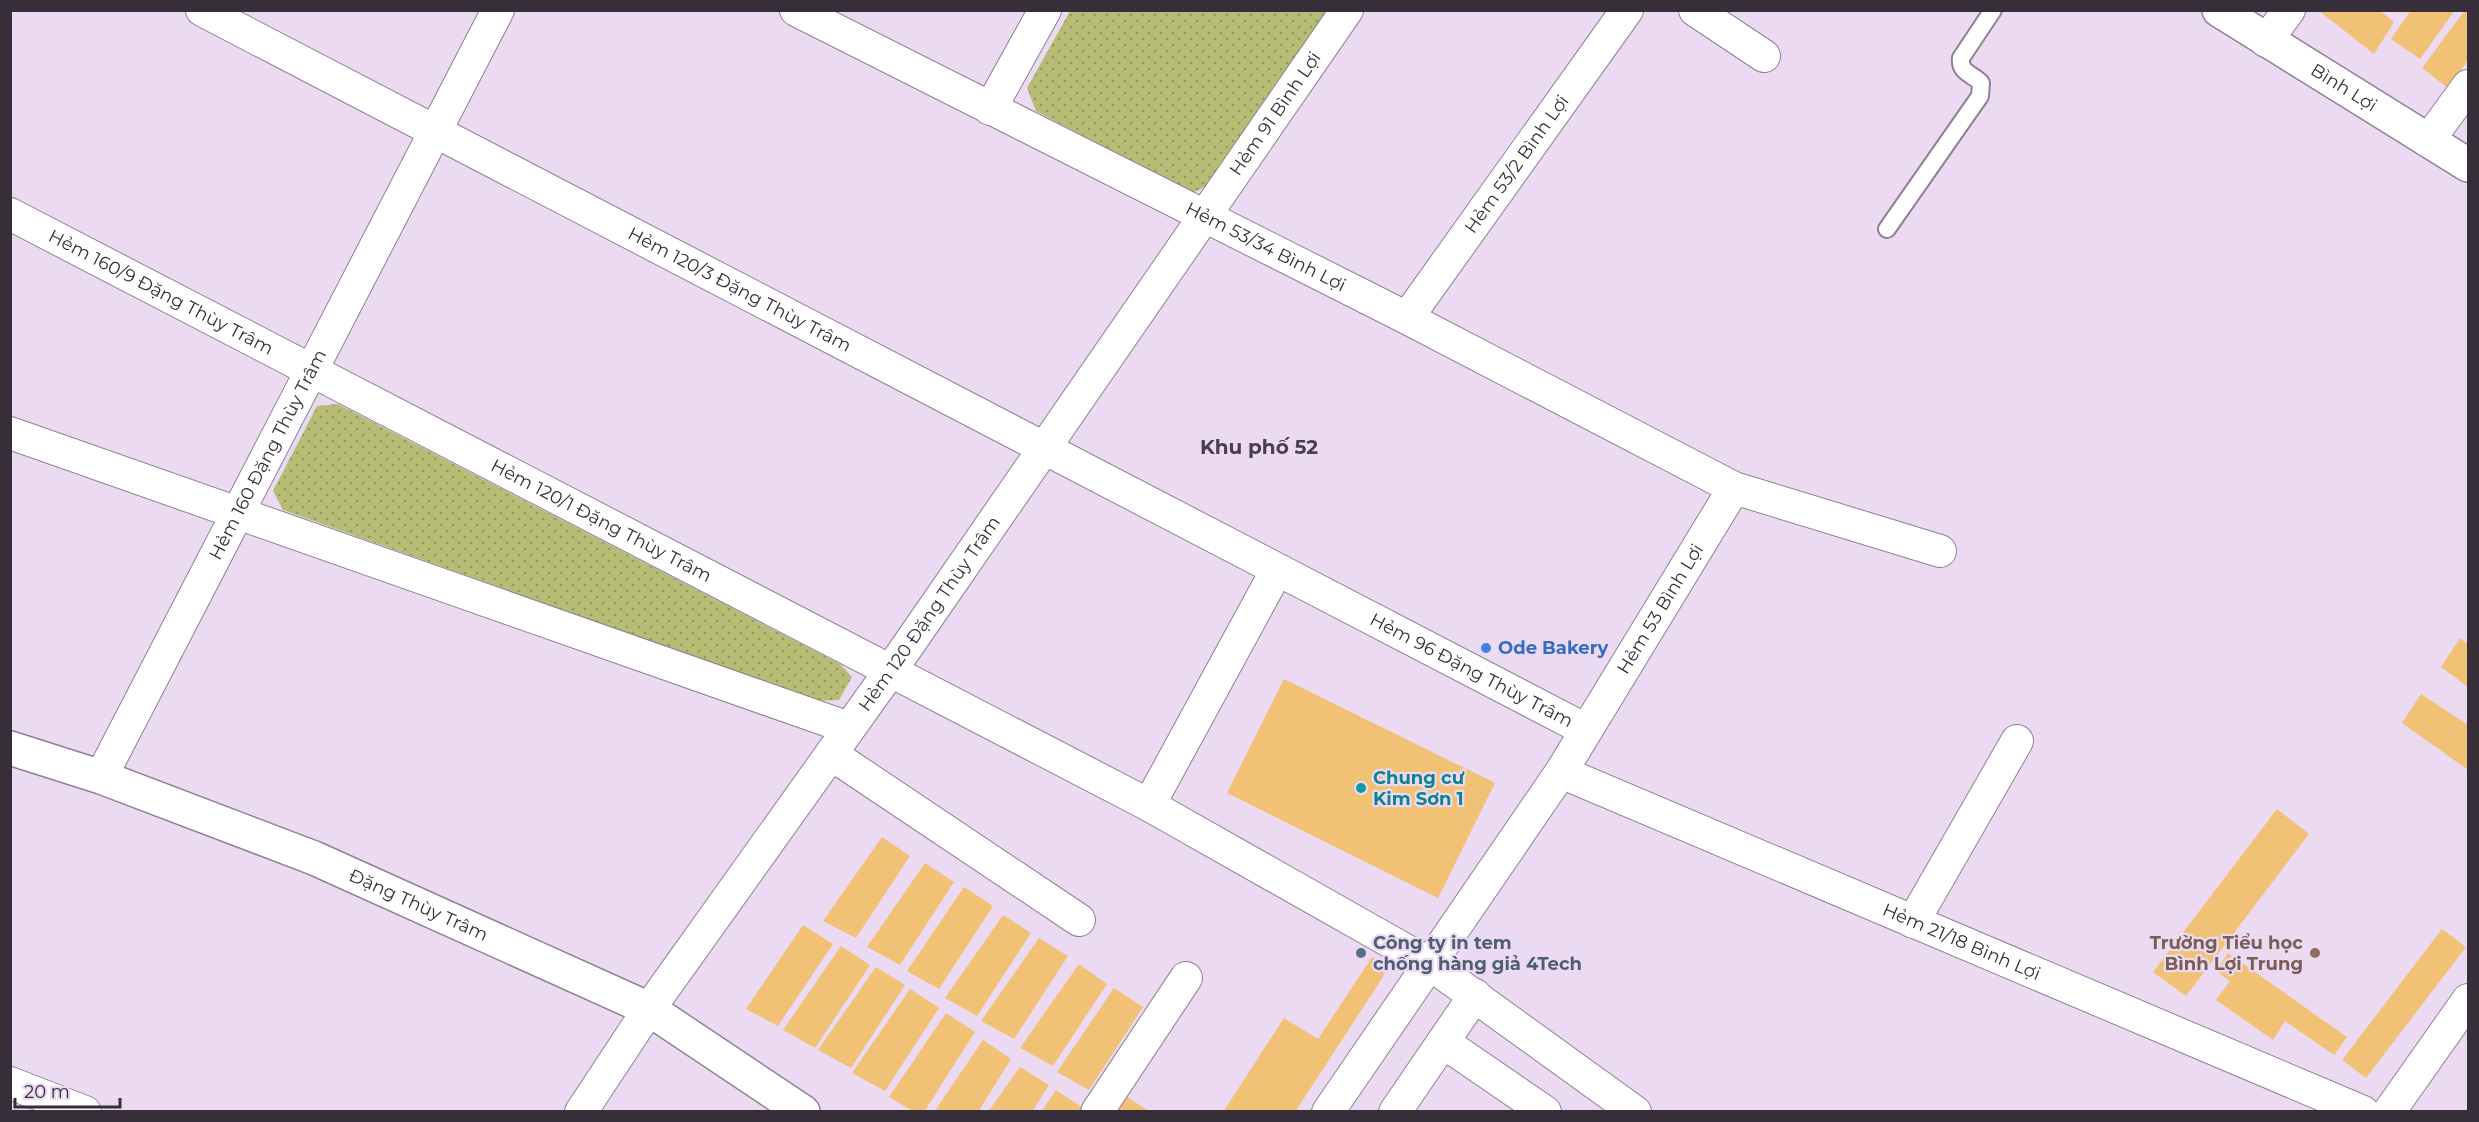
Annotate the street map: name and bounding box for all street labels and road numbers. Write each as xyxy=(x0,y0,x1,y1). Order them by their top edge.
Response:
street label: Hẻm 91 Bình Lợi xyxy=(1225,48,1326,180)
street label: Bình Lợi xyxy=(2307,59,2381,117)
street label: Hẻm 53/2 Bình Lợi xyxy=(1460,91,1574,238)
street label: Hẻm 53/34 Bình Lợi xyxy=(1182,197,1349,296)
street label: Hẻm 120/3 Đặng Thùy Trâm xyxy=(624,223,855,357)
street label: Hẻm 160/9 Đặng Thùy Trâm xyxy=(45,225,277,360)
street label: Hẻm 160 Đặng Thùy Trâm xyxy=(204,346,331,563)
street label: Hẻm 120/1 Đặng Thùy Trâm xyxy=(487,454,715,587)
street label: Hẻm 120 Đặng Thùy Trâm xyxy=(854,512,1005,716)
street label: Hẻm 53 Bình Lợi xyxy=(1612,540,1708,678)
street label: Hẻm 96 Đặng Thùy Trâm xyxy=(1366,608,1577,732)
street label: Đặng Thùy Trâm xyxy=(346,864,491,946)
street label: Hẻm 21/18 Bình Lợi xyxy=(1879,899,2044,985)

